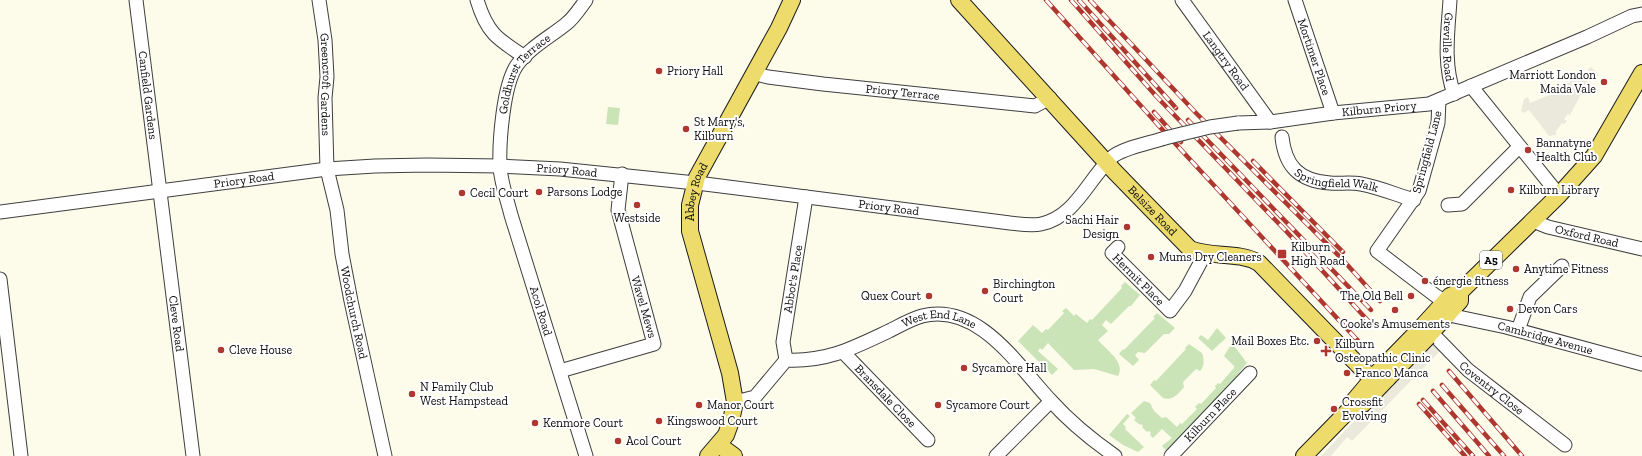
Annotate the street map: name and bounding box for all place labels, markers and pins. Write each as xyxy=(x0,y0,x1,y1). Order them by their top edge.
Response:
place label: Priory Hall xyxy=(667,64,723,78)
marker: Priory Hall xyxy=(654,66,664,76)
place label: Marriott London Maida Vale xyxy=(1509,68,1596,96)
marker: Marriott London Maida Vale xyxy=(1599,77,1609,87)
place label: St Mary's, Kilburn xyxy=(694,115,745,143)
marker: St Mary's, Kilburn xyxy=(681,124,691,134)
place label: Bannatyne Health Club xyxy=(1536,136,1597,164)
marker: Bannatyne Health Club xyxy=(1523,145,1533,155)
place label: Kilburn Library xyxy=(1519,183,1600,197)
place label: Parsons Lodge xyxy=(547,185,623,199)
marker: Kilburn Library xyxy=(1506,185,1516,195)
place label: Cecil Court xyxy=(470,186,529,200)
marker: Parsons Lodge xyxy=(534,187,544,197)
marker: Cecil Court xyxy=(457,188,467,198)
marker: Westside xyxy=(632,200,642,210)
place label: Westside xyxy=(614,211,661,225)
place label: Sachi Hair Design xyxy=(1065,213,1119,241)
marker: Sachi Hair Design xyxy=(1122,222,1132,232)
place label: Kilburn High Road xyxy=(1291,240,1346,268)
marker: Kilburn High Road xyxy=(1276,248,1288,260)
place label: Mums Dry Cleaners xyxy=(1159,250,1262,264)
marker: Mums Dry Cleaners xyxy=(1146,252,1156,262)
place label: Anytime Fitness xyxy=(1524,262,1609,276)
marker: Anytime Fitness xyxy=(1511,264,1521,274)
place label: énergie fitness xyxy=(1433,274,1509,288)
marker: énergie fitness xyxy=(1420,276,1430,286)
place label: Birchington Court xyxy=(993,277,1055,305)
marker: Birchington Court xyxy=(980,286,990,296)
place label: Quex Court xyxy=(861,289,922,303)
place label: The Old Bell xyxy=(1340,289,1403,303)
marker: Quex Court xyxy=(924,291,934,301)
marker: The Old Bell xyxy=(1406,291,1416,301)
place label: Devon Cars xyxy=(1518,302,1577,316)
marker: Devon Cars xyxy=(1505,304,1515,314)
marker: Cooke's Amusements xyxy=(1390,305,1400,315)
place label: Cooke's Amusements xyxy=(1340,317,1450,331)
place label: Mail Boxes Etc. xyxy=(1231,334,1309,348)
marker: Mail Boxes Etc. xyxy=(1312,336,1322,346)
place label: Kilburn Osteopathic Clinic xyxy=(1335,337,1431,365)
place label: Cleve House xyxy=(229,343,293,357)
marker: Cleve House xyxy=(216,345,226,355)
marker: Kilburn Osteopathic Clinic xyxy=(1320,345,1332,357)
place label: Sycamore Hall xyxy=(972,361,1047,375)
marker: Sycamore Hall xyxy=(959,363,969,373)
place label: Franco Manca xyxy=(1355,366,1429,380)
marker: Franco Manca xyxy=(1342,368,1352,378)
place label: N Family Club West Hampstead xyxy=(420,380,509,408)
marker: N Family Club West Hampstead xyxy=(407,389,417,399)
place label: Crossfit Evolving xyxy=(1342,395,1387,423)
place label: Manor Court xyxy=(707,398,775,412)
place label: Sycamore Court xyxy=(946,398,1030,412)
marker: Manor Court xyxy=(694,400,704,410)
marker: Sycamore Court xyxy=(933,400,943,410)
marker: Crossfit Evolving xyxy=(1329,404,1339,414)
place label: Kingswood Court xyxy=(667,414,758,428)
place label: Kenmore Court xyxy=(543,416,624,430)
marker: Kingswood Court xyxy=(654,416,664,426)
marker: Kenmore Court xyxy=(530,418,540,428)
place label: Acol Court xyxy=(626,434,682,448)
marker: Acol Court xyxy=(613,436,623,446)

